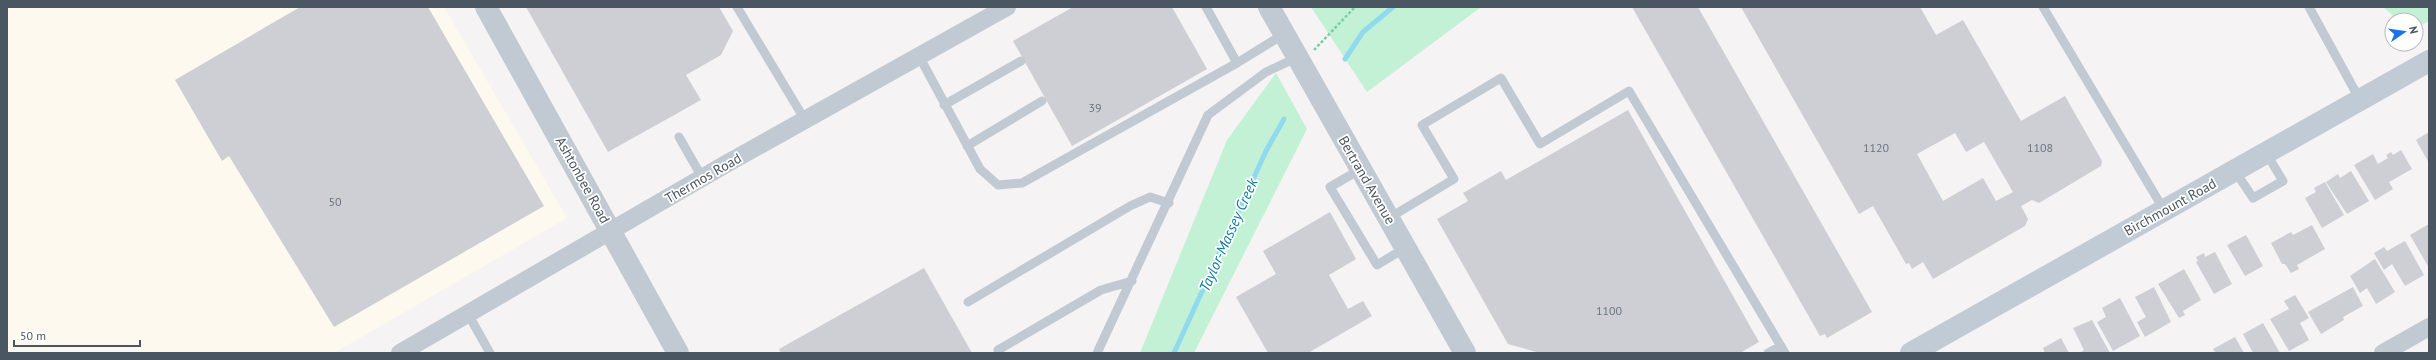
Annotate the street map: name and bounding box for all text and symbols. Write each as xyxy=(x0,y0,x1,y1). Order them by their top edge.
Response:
north arrow xyxy=(2384,12,2424,52)
text: N xyxy=(2406,25,2421,35)
house number: 39 xyxy=(1088,100,1102,115)
street label: Ashtonbee Road xyxy=(552,133,614,227)
street label: Bertrand Avenue xyxy=(1334,133,1400,227)
house number: 1120 xyxy=(1863,140,1890,155)
house number: 1108 xyxy=(2027,140,2053,155)
street label: Thermos Road xyxy=(661,149,745,207)
water label: Taylor-Massey Creek xyxy=(1194,174,1262,295)
street label: Birchmount Road xyxy=(2121,174,2219,240)
house number: 50 xyxy=(328,194,342,209)
house number: 1100 xyxy=(1596,303,1623,318)
scale bar xyxy=(14,322,140,348)
text: 50 m xyxy=(20,328,46,343)

